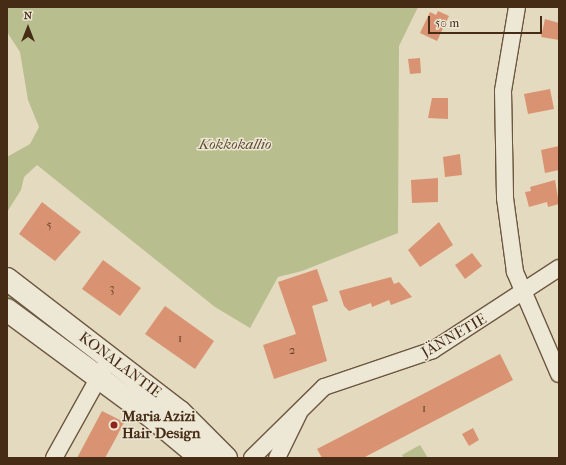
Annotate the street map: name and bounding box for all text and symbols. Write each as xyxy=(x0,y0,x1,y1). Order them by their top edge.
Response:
north arrow xyxy=(8,8,48,48)
scale bar xyxy=(430,8,544,34)
text: N xyxy=(24,9,32,22)
text: 50 m xyxy=(435,16,459,30)
park label: Kokkokallio xyxy=(199,136,271,154)
house number: 5 xyxy=(46,217,52,233)
house number: 3 xyxy=(109,280,115,296)
street label: JÄNNETIE xyxy=(418,310,490,362)
street label: KONALANTIE xyxy=(75,328,165,402)
house number: 1 xyxy=(178,330,182,346)
house number: 2 xyxy=(289,342,295,358)
house number: 1 xyxy=(422,400,426,416)
place label: Maria Azizi Hair Design xyxy=(122,407,200,442)
marker: Maria Azizi Hair Design xyxy=(109,420,119,430)

